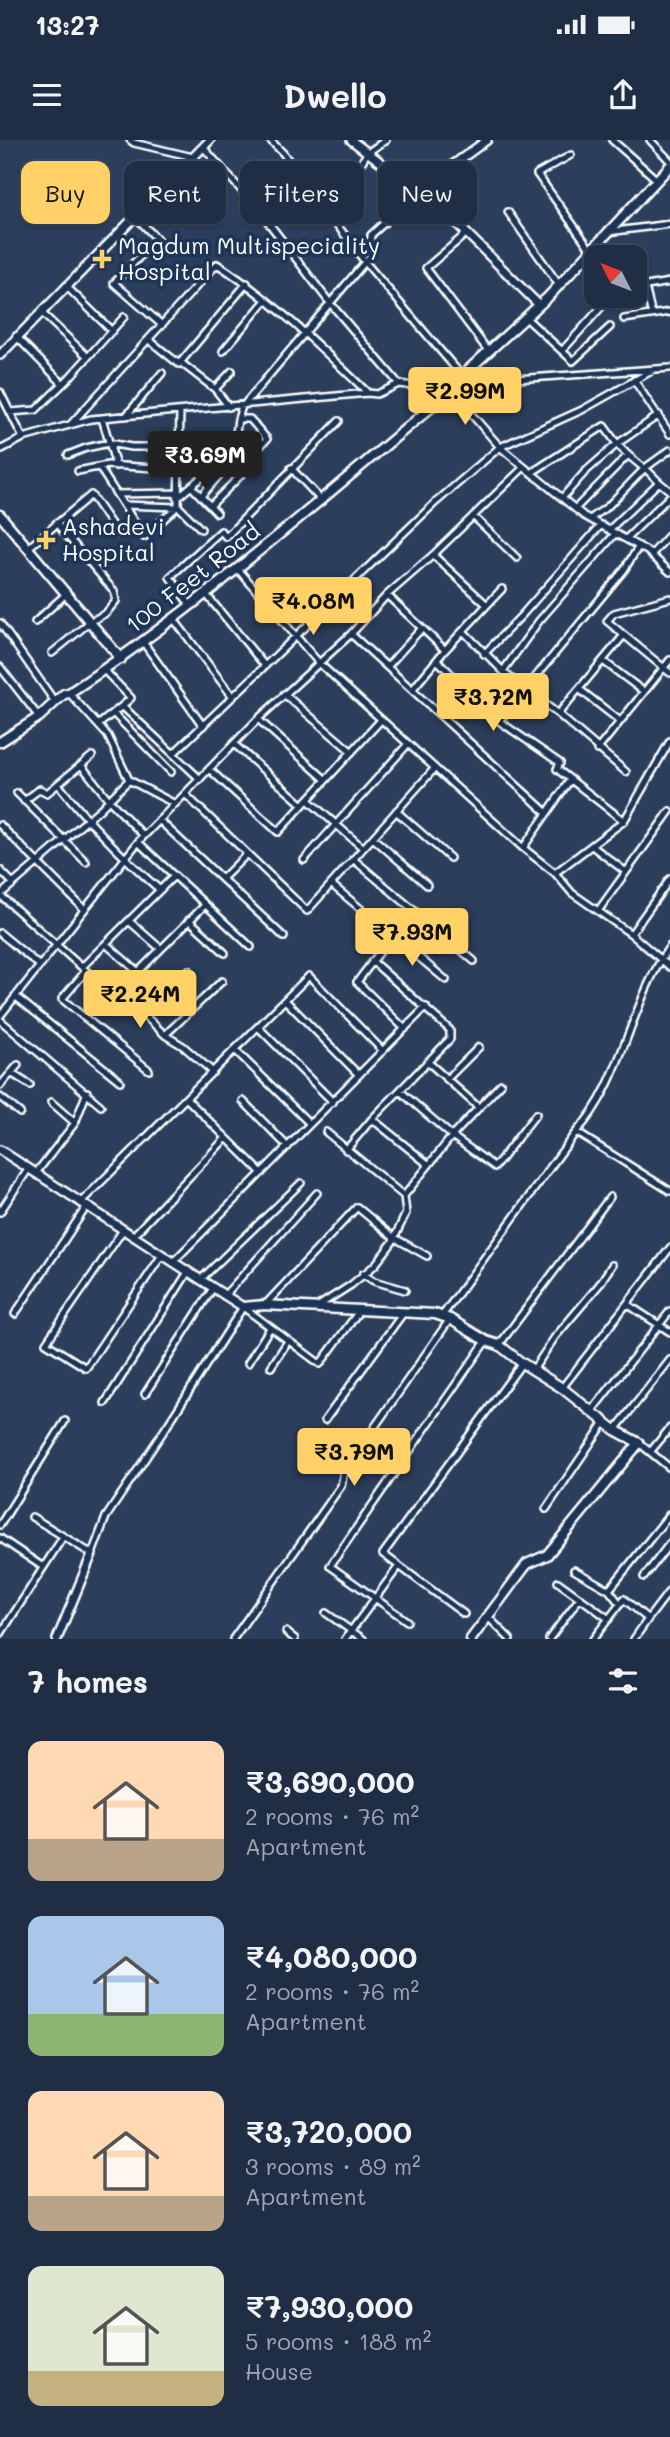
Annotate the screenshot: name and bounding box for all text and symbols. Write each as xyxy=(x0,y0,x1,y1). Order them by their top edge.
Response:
text: 13:27 xyxy=(35,8,99,42)
text: Dwello xyxy=(283,74,387,116)
icon: menu xyxy=(28,76,66,114)
icon: share xyxy=(604,76,642,114)
chip: Buy xyxy=(21,161,110,224)
chip: Rent xyxy=(124,161,226,224)
chip: Filters xyxy=(240,161,364,224)
chip: New xyxy=(378,161,477,224)
place label: Magdum Multispeciality Hospital xyxy=(118,230,380,286)
north arrow xyxy=(584,245,648,308)
map controls xyxy=(584,245,647,308)
marker: Magdum Multispeciality Hospital xyxy=(92,249,112,269)
pin: ₹2.99M xyxy=(408,368,522,427)
text: ₹2.99M xyxy=(424,375,506,405)
pin: ₹3.69M xyxy=(148,432,262,491)
text: ₹3.69M xyxy=(164,439,246,469)
place label: Ashadevi Hospital xyxy=(62,511,164,567)
street label: 100 Feet Road xyxy=(119,515,266,639)
marker: Ashadevi Hospital xyxy=(36,530,56,550)
pin: ₹4.08M xyxy=(256,578,370,637)
text: ₹4.08M xyxy=(271,585,355,615)
pin: ₹3.72M xyxy=(436,674,550,733)
text: ₹3.72M xyxy=(453,681,533,711)
pin: ₹7.93M xyxy=(355,908,469,968)
text: ₹7.93M xyxy=(371,916,453,946)
pin: ₹2.24M xyxy=(83,970,197,1030)
text: ₹2.24M xyxy=(99,978,181,1008)
pin: ₹3.79M xyxy=(297,1428,411,1488)
text: ₹3.79M xyxy=(313,1436,395,1466)
text: 7 homes xyxy=(28,1661,148,1701)
icon: filters xyxy=(604,1662,642,1700)
text: ₹3,690,000 xyxy=(245,1761,415,1801)
icon: home xyxy=(84,1769,168,1853)
text: 2 rooms · 76 m² xyxy=(245,1801,419,1831)
text: Apartment xyxy=(245,1831,367,1861)
text: ₹4,080,000 xyxy=(245,1936,417,1976)
icon: home xyxy=(84,1944,168,2028)
text: 2 rooms · 76 m² xyxy=(245,1976,419,2006)
text: Apartment xyxy=(245,2006,367,2036)
text: ₹3,720,000 xyxy=(245,2111,412,2151)
icon: home xyxy=(84,2119,168,2203)
text: 3 rooms · 89 m² xyxy=(245,2151,421,2181)
text: Apartment xyxy=(245,2181,367,2211)
text: ₹7,930,000 xyxy=(245,2286,413,2326)
icon: home xyxy=(84,2294,168,2378)
text: 5 rooms · 188 m² xyxy=(245,2326,431,2356)
text: House xyxy=(245,2356,313,2386)

